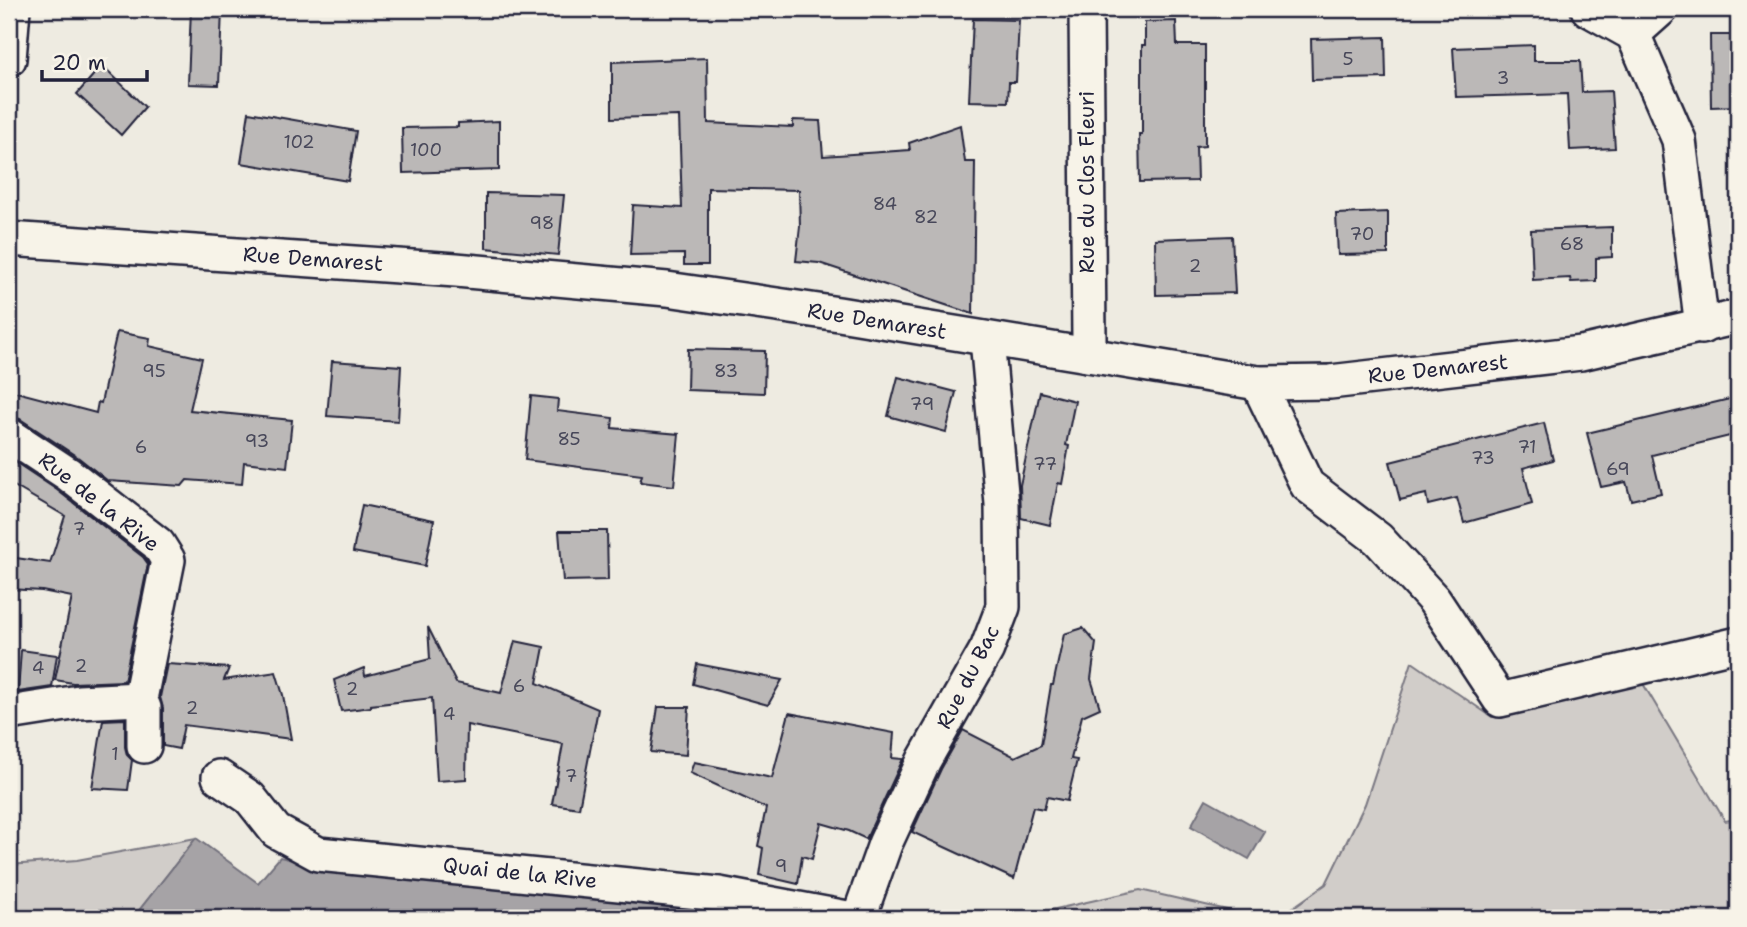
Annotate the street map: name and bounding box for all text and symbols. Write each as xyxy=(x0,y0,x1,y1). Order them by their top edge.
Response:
scale bar xyxy=(42,38,147,82)
house number: 5 xyxy=(1342,47,1354,71)
text: 20 m xyxy=(52,49,106,77)
house number: 3 xyxy=(1497,66,1509,90)
street label: Rue du Clos Fleuri xyxy=(1073,91,1101,273)
house number: 102 xyxy=(283,130,315,154)
house number: 100 xyxy=(410,138,442,162)
house number: 84 xyxy=(873,192,897,216)
house number: 82 xyxy=(914,205,938,229)
house number: 98 xyxy=(530,211,554,235)
house number: 70 xyxy=(1350,222,1374,246)
house number: 68 xyxy=(1560,232,1584,256)
street label: Rue Demarest xyxy=(242,240,384,278)
house number: 2 xyxy=(1189,254,1201,278)
street label: Rue Demarest xyxy=(805,296,949,346)
street label: Rue Demarest xyxy=(1367,348,1509,390)
house number: 95 xyxy=(142,359,166,383)
house number: 83 xyxy=(714,359,738,383)
house number: 79 xyxy=(910,392,934,416)
house number: 85 xyxy=(557,427,581,451)
house number: 93 xyxy=(245,429,269,453)
house number: 6 xyxy=(135,435,147,459)
house number: 71 xyxy=(1517,435,1537,459)
street label: Rue de la Rive xyxy=(33,446,165,558)
house number: 73 xyxy=(1471,446,1495,470)
house number: 77 xyxy=(1033,452,1057,476)
house number: 69 xyxy=(1606,457,1630,481)
house number: 7 xyxy=(73,517,85,541)
street label: Rue du Bac xyxy=(930,620,1006,734)
house number: 2 xyxy=(75,654,87,678)
house number: 4 xyxy=(32,656,44,680)
house number: 6 xyxy=(513,674,525,698)
house number: 2 xyxy=(346,677,358,701)
house number: 2 xyxy=(186,696,198,720)
house number: 4 xyxy=(443,702,455,726)
house number: 1 xyxy=(111,742,119,766)
house number: 7 xyxy=(565,764,577,788)
street label: Quai de la Rive xyxy=(442,851,598,895)
house number: 9 xyxy=(775,854,787,878)

